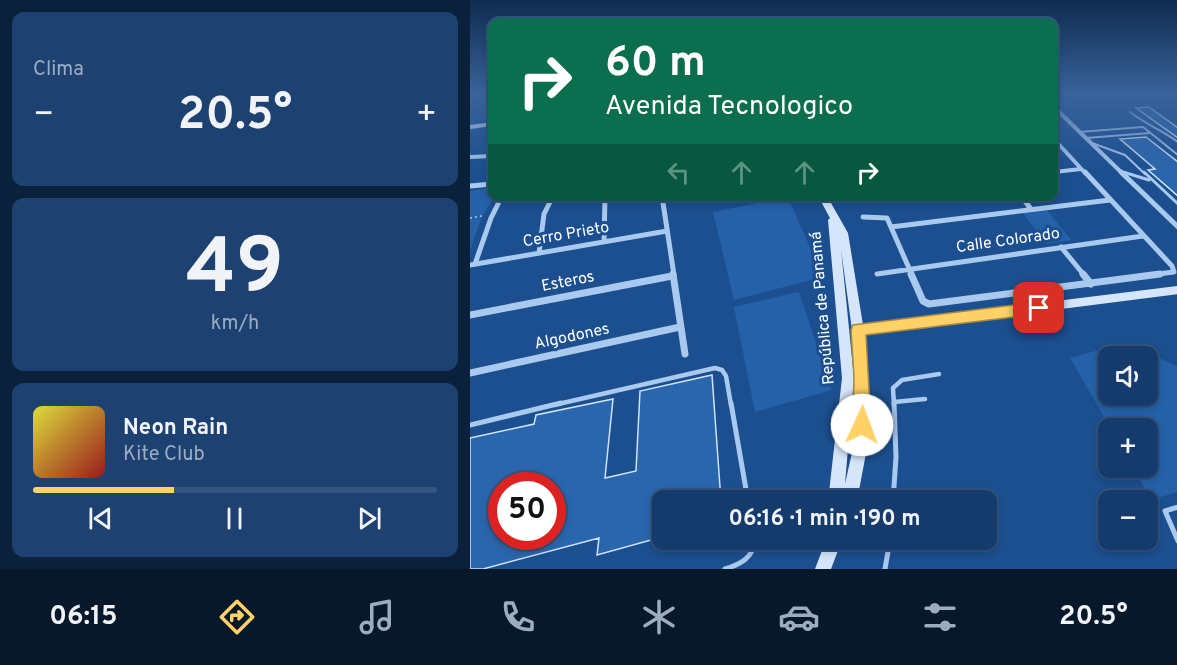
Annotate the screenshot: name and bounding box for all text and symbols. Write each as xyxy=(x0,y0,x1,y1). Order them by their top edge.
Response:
text: 60 m xyxy=(605,38,706,91)
icon: right xyxy=(506,42,584,120)
text: Clima xyxy=(33,57,84,83)
text: 20.5° xyxy=(178,88,292,145)
text: Avenida Tecnologico xyxy=(605,90,853,124)
text: − xyxy=(33,95,54,137)
text: + xyxy=(416,95,437,137)
icon: left xyxy=(662,156,695,189)
icon: ahead xyxy=(725,156,758,189)
icon: ahead xyxy=(788,156,821,189)
icon: right xyxy=(851,156,884,189)
street label: Cerro Prieto xyxy=(521,218,611,252)
text: 49 xyxy=(186,222,284,321)
street label: Calle Colorado xyxy=(955,224,1061,258)
street label: República de Panamá xyxy=(806,231,840,385)
street label: Esteros xyxy=(540,267,596,297)
pin xyxy=(1013,282,1064,333)
icon: arrive xyxy=(1022,291,1055,324)
text: km/h xyxy=(211,311,259,337)
street label: Algodones xyxy=(533,319,611,355)
map controls xyxy=(1098,346,1158,550)
button: sound xyxy=(1098,346,1158,406)
position arrow xyxy=(830,393,894,457)
text: Neon Rain xyxy=(123,415,228,442)
button: + xyxy=(1098,418,1158,478)
text: Kite Club xyxy=(123,442,205,468)
speed limit sign: 50 xyxy=(488,472,566,550)
button: − xyxy=(1098,490,1158,550)
icon: previous xyxy=(84,502,117,535)
icon: pause xyxy=(218,502,251,535)
icon: next xyxy=(353,502,386,535)
text: 06:16 · 1 min · 190 m xyxy=(728,506,921,533)
icon: directions xyxy=(216,596,258,638)
icon: music xyxy=(356,596,398,638)
icon: phone xyxy=(497,596,539,638)
icon: climate xyxy=(638,596,680,638)
icon: car xyxy=(778,596,820,638)
icon: filters xyxy=(919,596,961,638)
text: 06:15 xyxy=(49,600,117,634)
text: 20.5° xyxy=(1059,600,1128,634)

